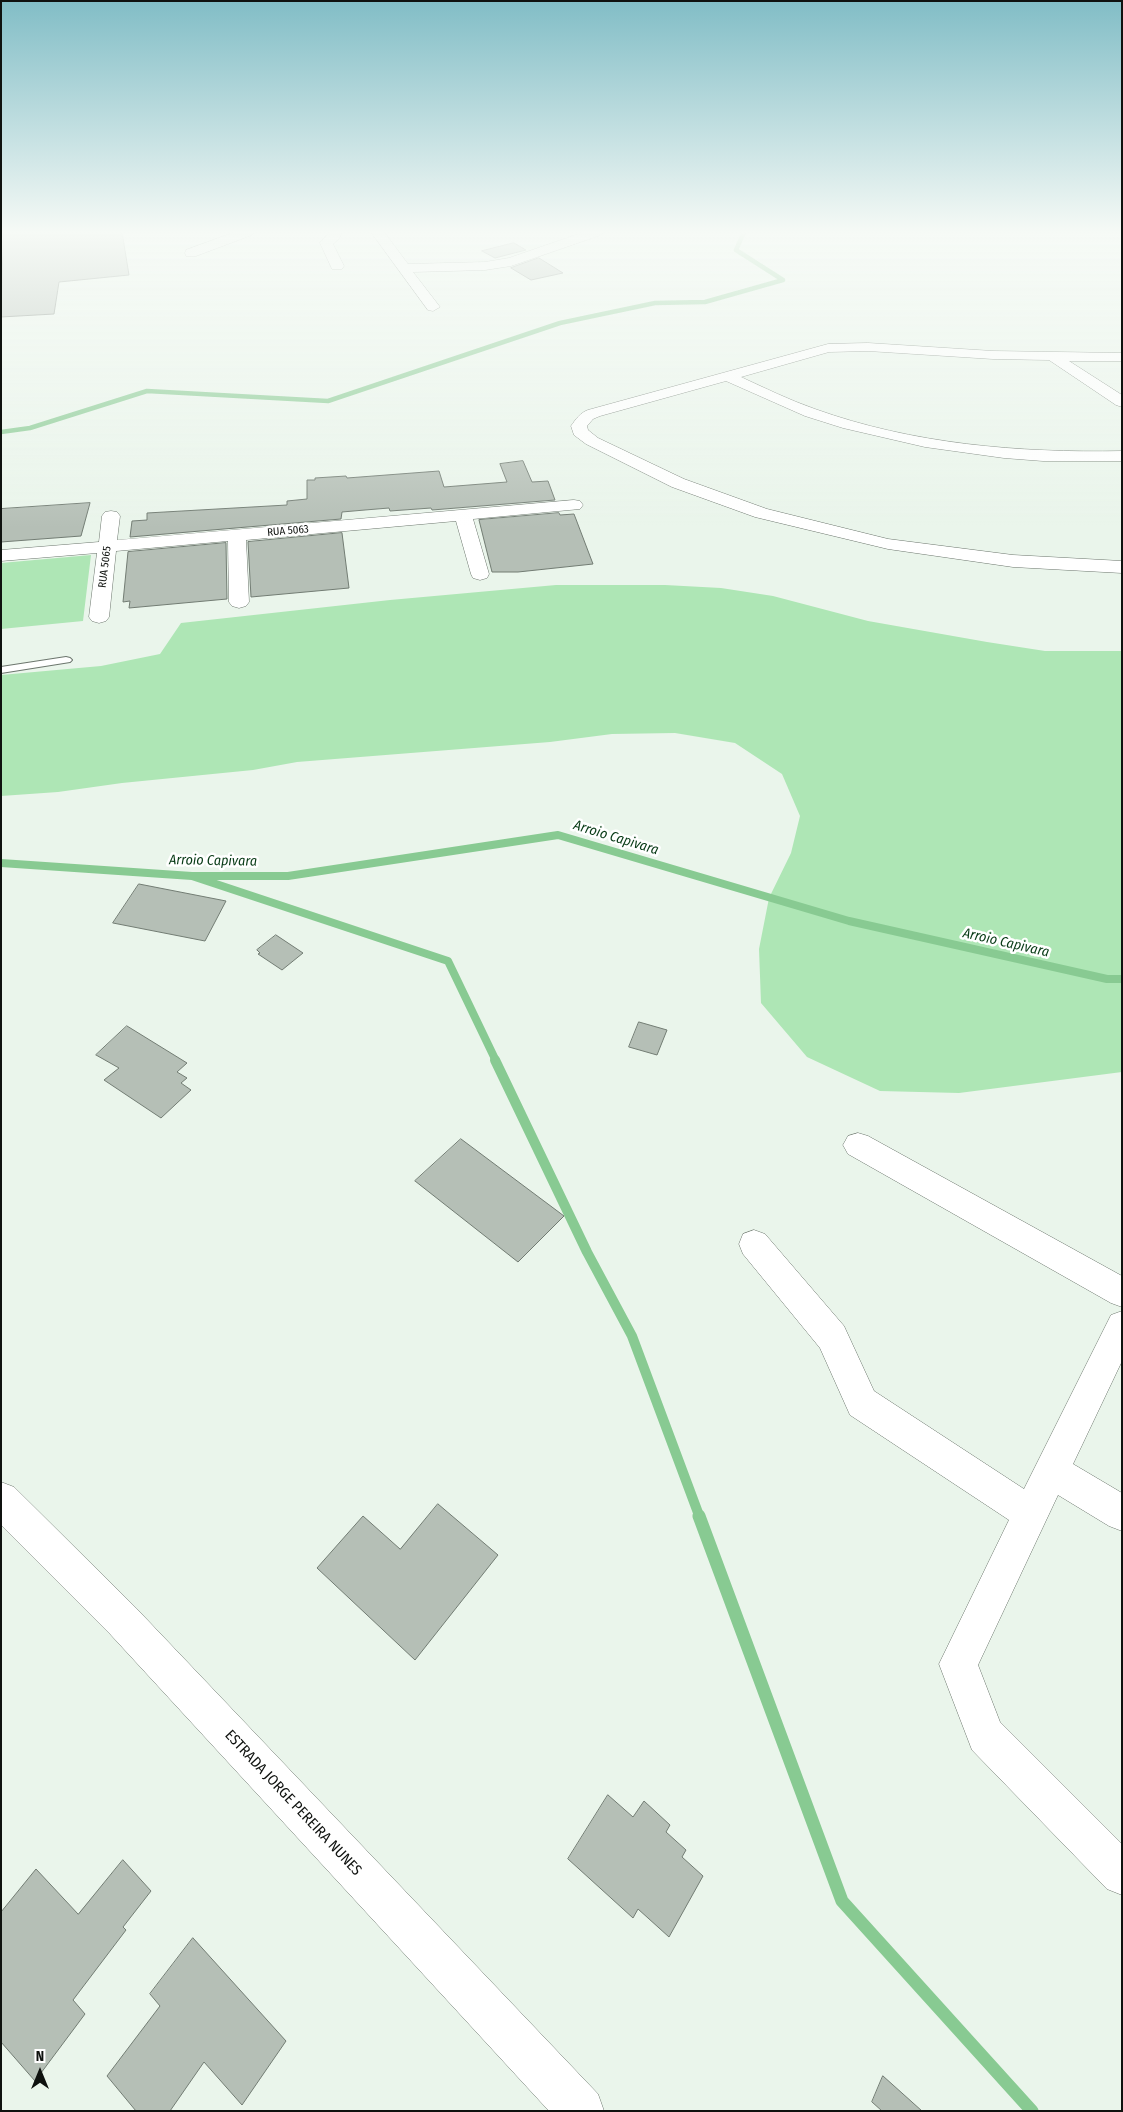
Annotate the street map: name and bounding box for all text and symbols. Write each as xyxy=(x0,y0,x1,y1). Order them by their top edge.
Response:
street label: RUA 5063 xyxy=(267,523,309,539)
street label: RUA 5065 xyxy=(96,545,114,589)
water label: Arroio Capivara xyxy=(571,817,661,859)
water label: Arroio Capivara xyxy=(169,852,257,870)
water label: Arroio Capivara xyxy=(961,925,1051,961)
street label: ESTRADA JORGE PEREIRA NUNES xyxy=(221,1726,365,1880)
north arrow xyxy=(15,2047,65,2097)
text: N xyxy=(36,2048,44,2065)

